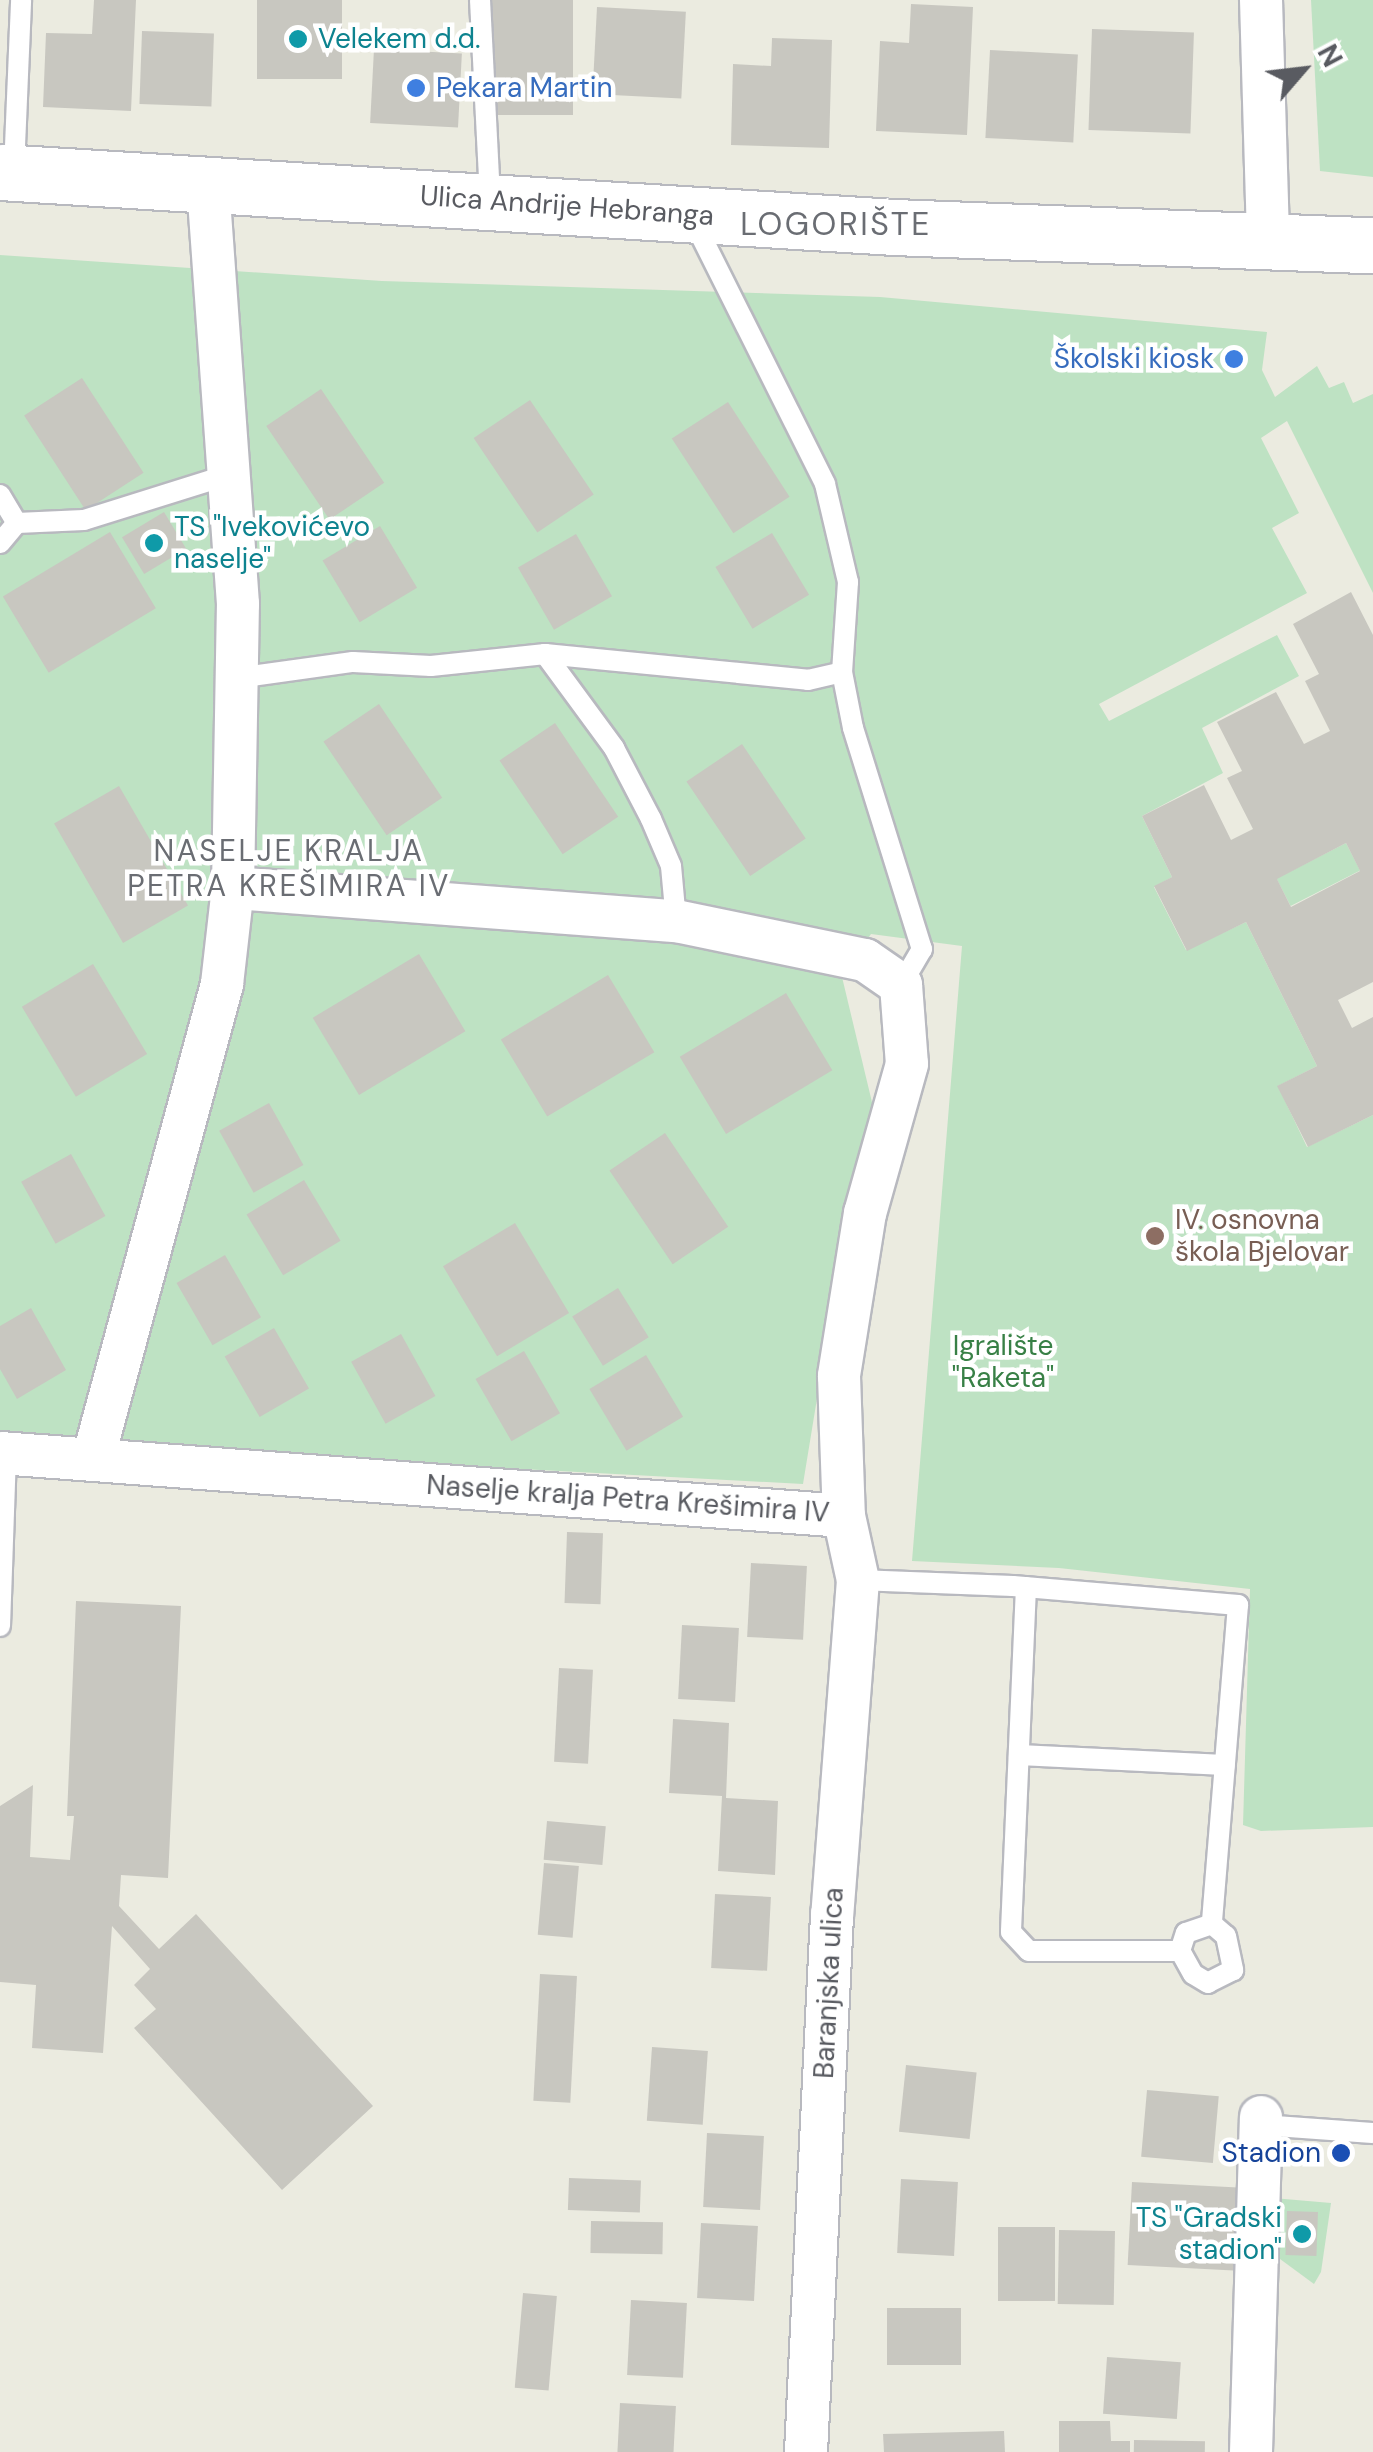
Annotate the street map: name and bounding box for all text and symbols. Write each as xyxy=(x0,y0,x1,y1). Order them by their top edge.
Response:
north arrow xyxy=(1253,20,1353,120)
place label: Velekem d.d. xyxy=(318,22,481,56)
marker: Velekem d.d. xyxy=(287,28,309,50)
text: N xyxy=(1309,38,1351,73)
place label: Pekara Martin xyxy=(436,71,613,105)
marker: Pekara Martin xyxy=(405,77,427,99)
street label: Ulica Andrije Hebranga xyxy=(419,179,715,233)
district label: LOGORIŠTE xyxy=(740,205,932,243)
place label: Školski kiosk xyxy=(1054,342,1214,376)
marker: Školski kiosk xyxy=(1223,348,1245,370)
place label: TS "Ivekovićevo naselje" xyxy=(174,510,370,576)
marker: TS "Ivekovićevo naselje" xyxy=(143,532,165,554)
district label: NASELJE KRALJA PETRA KREŠIMIRA IV xyxy=(127,833,451,904)
place label: IV. osnovna škola Bjelovar xyxy=(1175,1203,1349,1269)
marker: IV. osnovna škola Bjelovar xyxy=(1144,1225,1166,1247)
park label: Igralište "Raketa" xyxy=(952,1329,1054,1395)
street label: Naselje kralja Petra Krešimira IV xyxy=(425,1468,831,1530)
street label: Baranjska ulica xyxy=(807,1886,851,2080)
place label: Stadion xyxy=(1222,2136,1321,2170)
marker: Stadion xyxy=(1330,2142,1352,2164)
place label: TS "Gradski stadion" xyxy=(1136,2201,1282,2267)
marker: TS "Gradski stadion" xyxy=(1291,2223,1313,2245)

